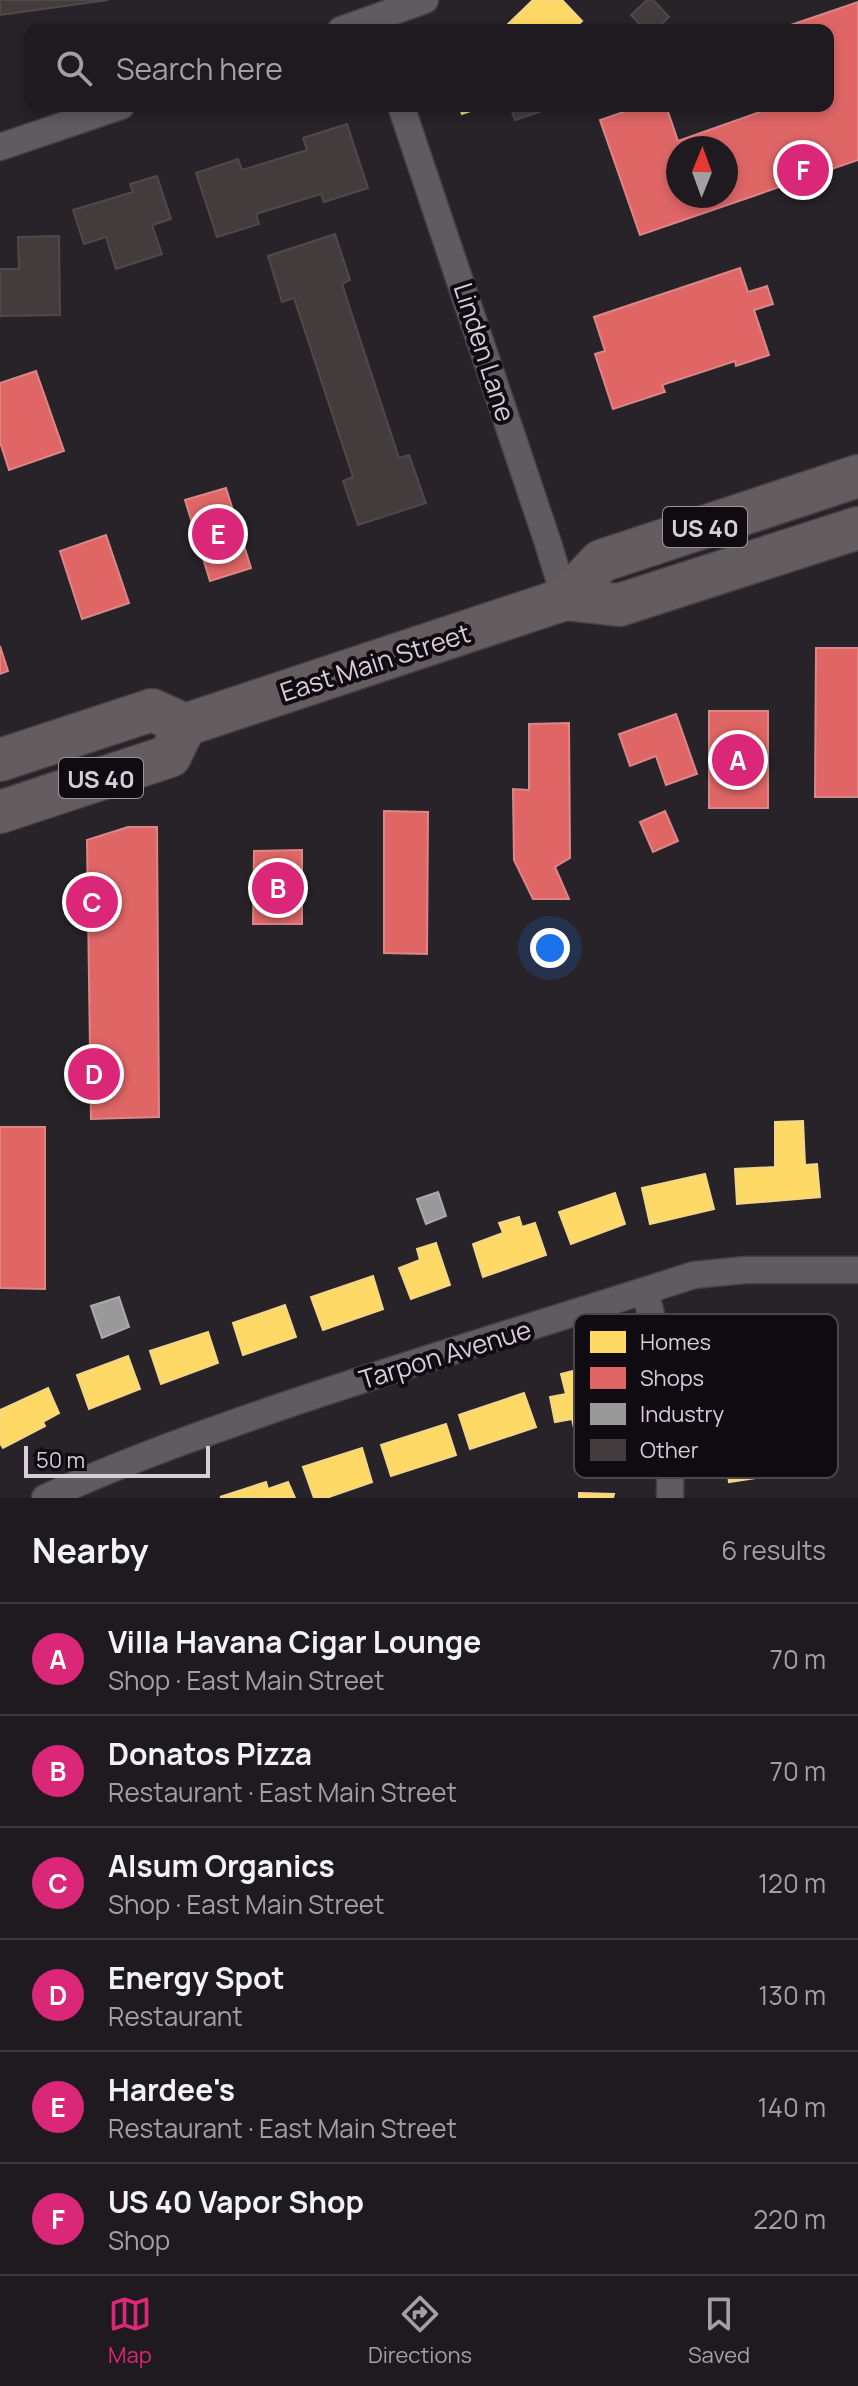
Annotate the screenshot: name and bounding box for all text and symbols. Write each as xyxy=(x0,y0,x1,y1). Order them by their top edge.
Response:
search box xyxy=(24,24,834,112)
icon: search xyxy=(52,46,96,90)
text: Search here xyxy=(116,48,283,89)
north arrow xyxy=(666,136,738,208)
pin: F xyxy=(777,140,829,200)
street label: Linden Lane xyxy=(446,278,524,426)
pin: E xyxy=(192,504,244,564)
road number: US 40 xyxy=(663,507,747,547)
street label: East Main Street xyxy=(275,614,475,710)
pin: A xyxy=(712,730,764,790)
road number: US 40 xyxy=(59,758,143,798)
pin: B xyxy=(252,858,304,918)
pin: C xyxy=(66,872,118,932)
your location xyxy=(530,928,570,968)
pin: D xyxy=(68,1044,120,1104)
street label: Tarpon Avenue xyxy=(355,1311,535,1397)
legend xyxy=(574,1314,838,1478)
text: Homes xyxy=(640,1327,711,1357)
text: Shops xyxy=(640,1363,704,1393)
text: Industry xyxy=(640,1399,724,1429)
text: Other xyxy=(640,1435,699,1465)
scale bar xyxy=(24,1442,210,1478)
text: 50 m xyxy=(36,1445,85,1475)
text: Nearby xyxy=(32,1527,148,1573)
text: 6 results xyxy=(721,1532,826,1568)
text: Villa Havana Cigar Lounge xyxy=(108,1621,481,1662)
text: A xyxy=(49,1641,67,1677)
text: 70 m xyxy=(770,1641,826,1677)
text: Shop · East Main Street xyxy=(108,1662,384,1698)
text: Donatos Pizza xyxy=(108,1733,312,1774)
text: B xyxy=(50,1753,66,1789)
text: 70 m xyxy=(770,1753,826,1789)
text: Restaurant · East Main Street xyxy=(108,1774,457,1810)
text: Alsum Organics xyxy=(108,1845,335,1886)
text: C xyxy=(48,1865,68,1901)
text: 120 m xyxy=(758,1865,826,1901)
text: Shop · East Main Street xyxy=(108,1886,384,1922)
text: Energy Spot xyxy=(108,1957,285,1998)
text: D xyxy=(49,1977,67,2013)
text: 130 m xyxy=(758,1977,826,2013)
text: Restaurant xyxy=(108,1998,243,2034)
text: Hardee's xyxy=(108,2069,235,2110)
text: E xyxy=(50,2089,66,2125)
text: 140 m xyxy=(757,2089,826,2125)
text: Restaurant · East Main Street xyxy=(108,2110,457,2146)
text: US 40 Vapor Shop xyxy=(108,2181,364,2222)
text: F xyxy=(51,2201,65,2237)
text: 220 m xyxy=(753,2201,826,2237)
text: Shop xyxy=(108,2222,170,2258)
tab: Map xyxy=(108,2292,152,2370)
tab: Directions xyxy=(368,2292,472,2370)
tab: Saved xyxy=(688,2292,750,2370)

